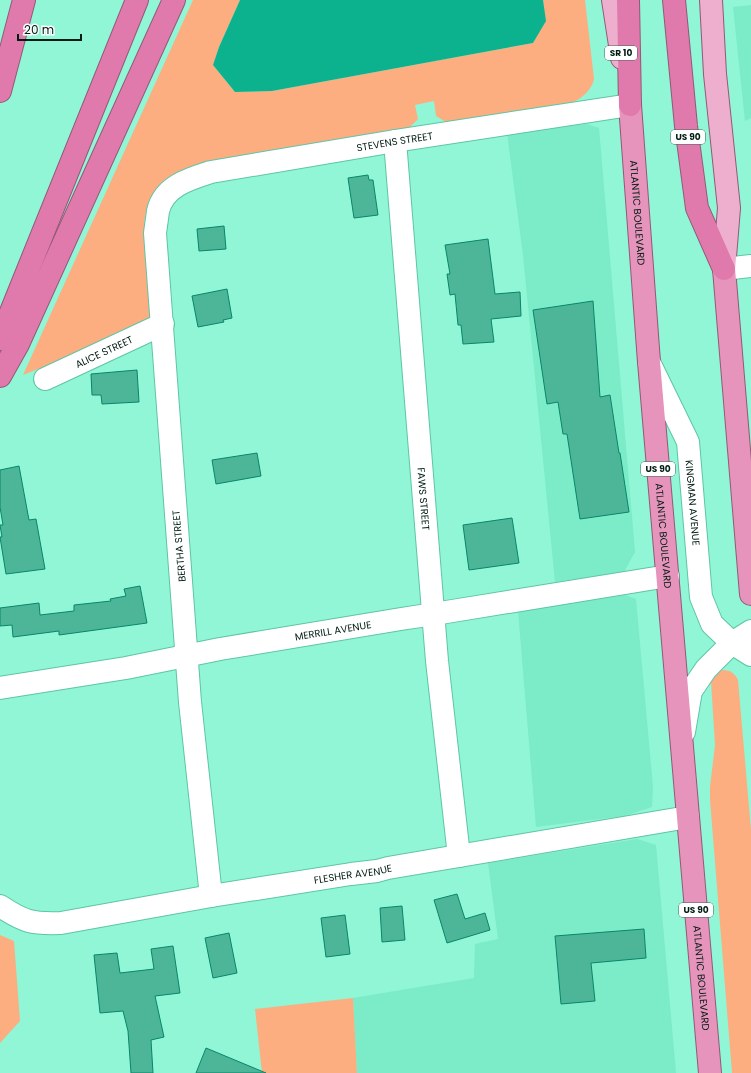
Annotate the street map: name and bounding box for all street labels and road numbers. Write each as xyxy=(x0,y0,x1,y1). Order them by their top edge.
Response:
road number: SR 10 xyxy=(605,46,637,60)
street label: STEVENS STREET xyxy=(355,128,434,155)
road number: US 90 xyxy=(671,130,705,144)
street label: ATLANTIC BOULEVARD xyxy=(627,160,649,266)
street label: ALICE STREET xyxy=(73,331,136,371)
street label: KINGMAN AVENUE xyxy=(682,459,704,546)
road number: US 90 xyxy=(641,462,675,476)
street label: FAWS STREET xyxy=(414,467,434,532)
street label: ATLANTIC BOULEVARD xyxy=(652,482,676,589)
street label: BERTHA STREET xyxy=(168,509,190,583)
street label: MERRILL AVENUE xyxy=(294,617,372,644)
street label: FLESHER AVENUE xyxy=(313,860,393,887)
road number: US 90 xyxy=(679,903,713,917)
street label: ATLANTIC BOULEVARD xyxy=(690,925,714,1031)

